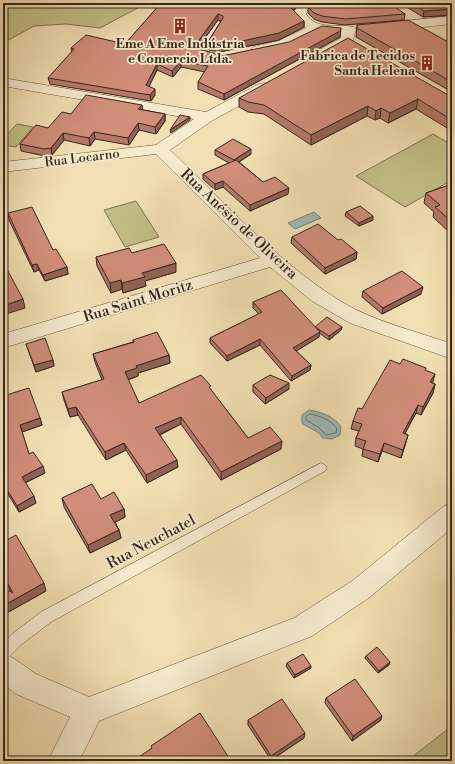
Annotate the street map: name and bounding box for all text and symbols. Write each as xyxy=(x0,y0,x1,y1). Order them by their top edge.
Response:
building icon: Eme A Eme Indústria e Comercio Ltda. xyxy=(171,17,189,35)
place label: Eme A Eme Indústria e Comercio Ltda. xyxy=(116,36,245,67)
place label: Fabrica de Tecidos Santa Helena xyxy=(300,48,416,79)
building icon: Fabrica de Tecidos Santa Helena xyxy=(418,54,436,72)
street label: Rua Locarno xyxy=(44,145,120,171)
street label: Rua Anésio de Oliveira xyxy=(176,165,302,284)
street label: Rua Saint Moritz xyxy=(81,275,195,327)
street label: Rua Neuchatel xyxy=(103,510,199,573)

